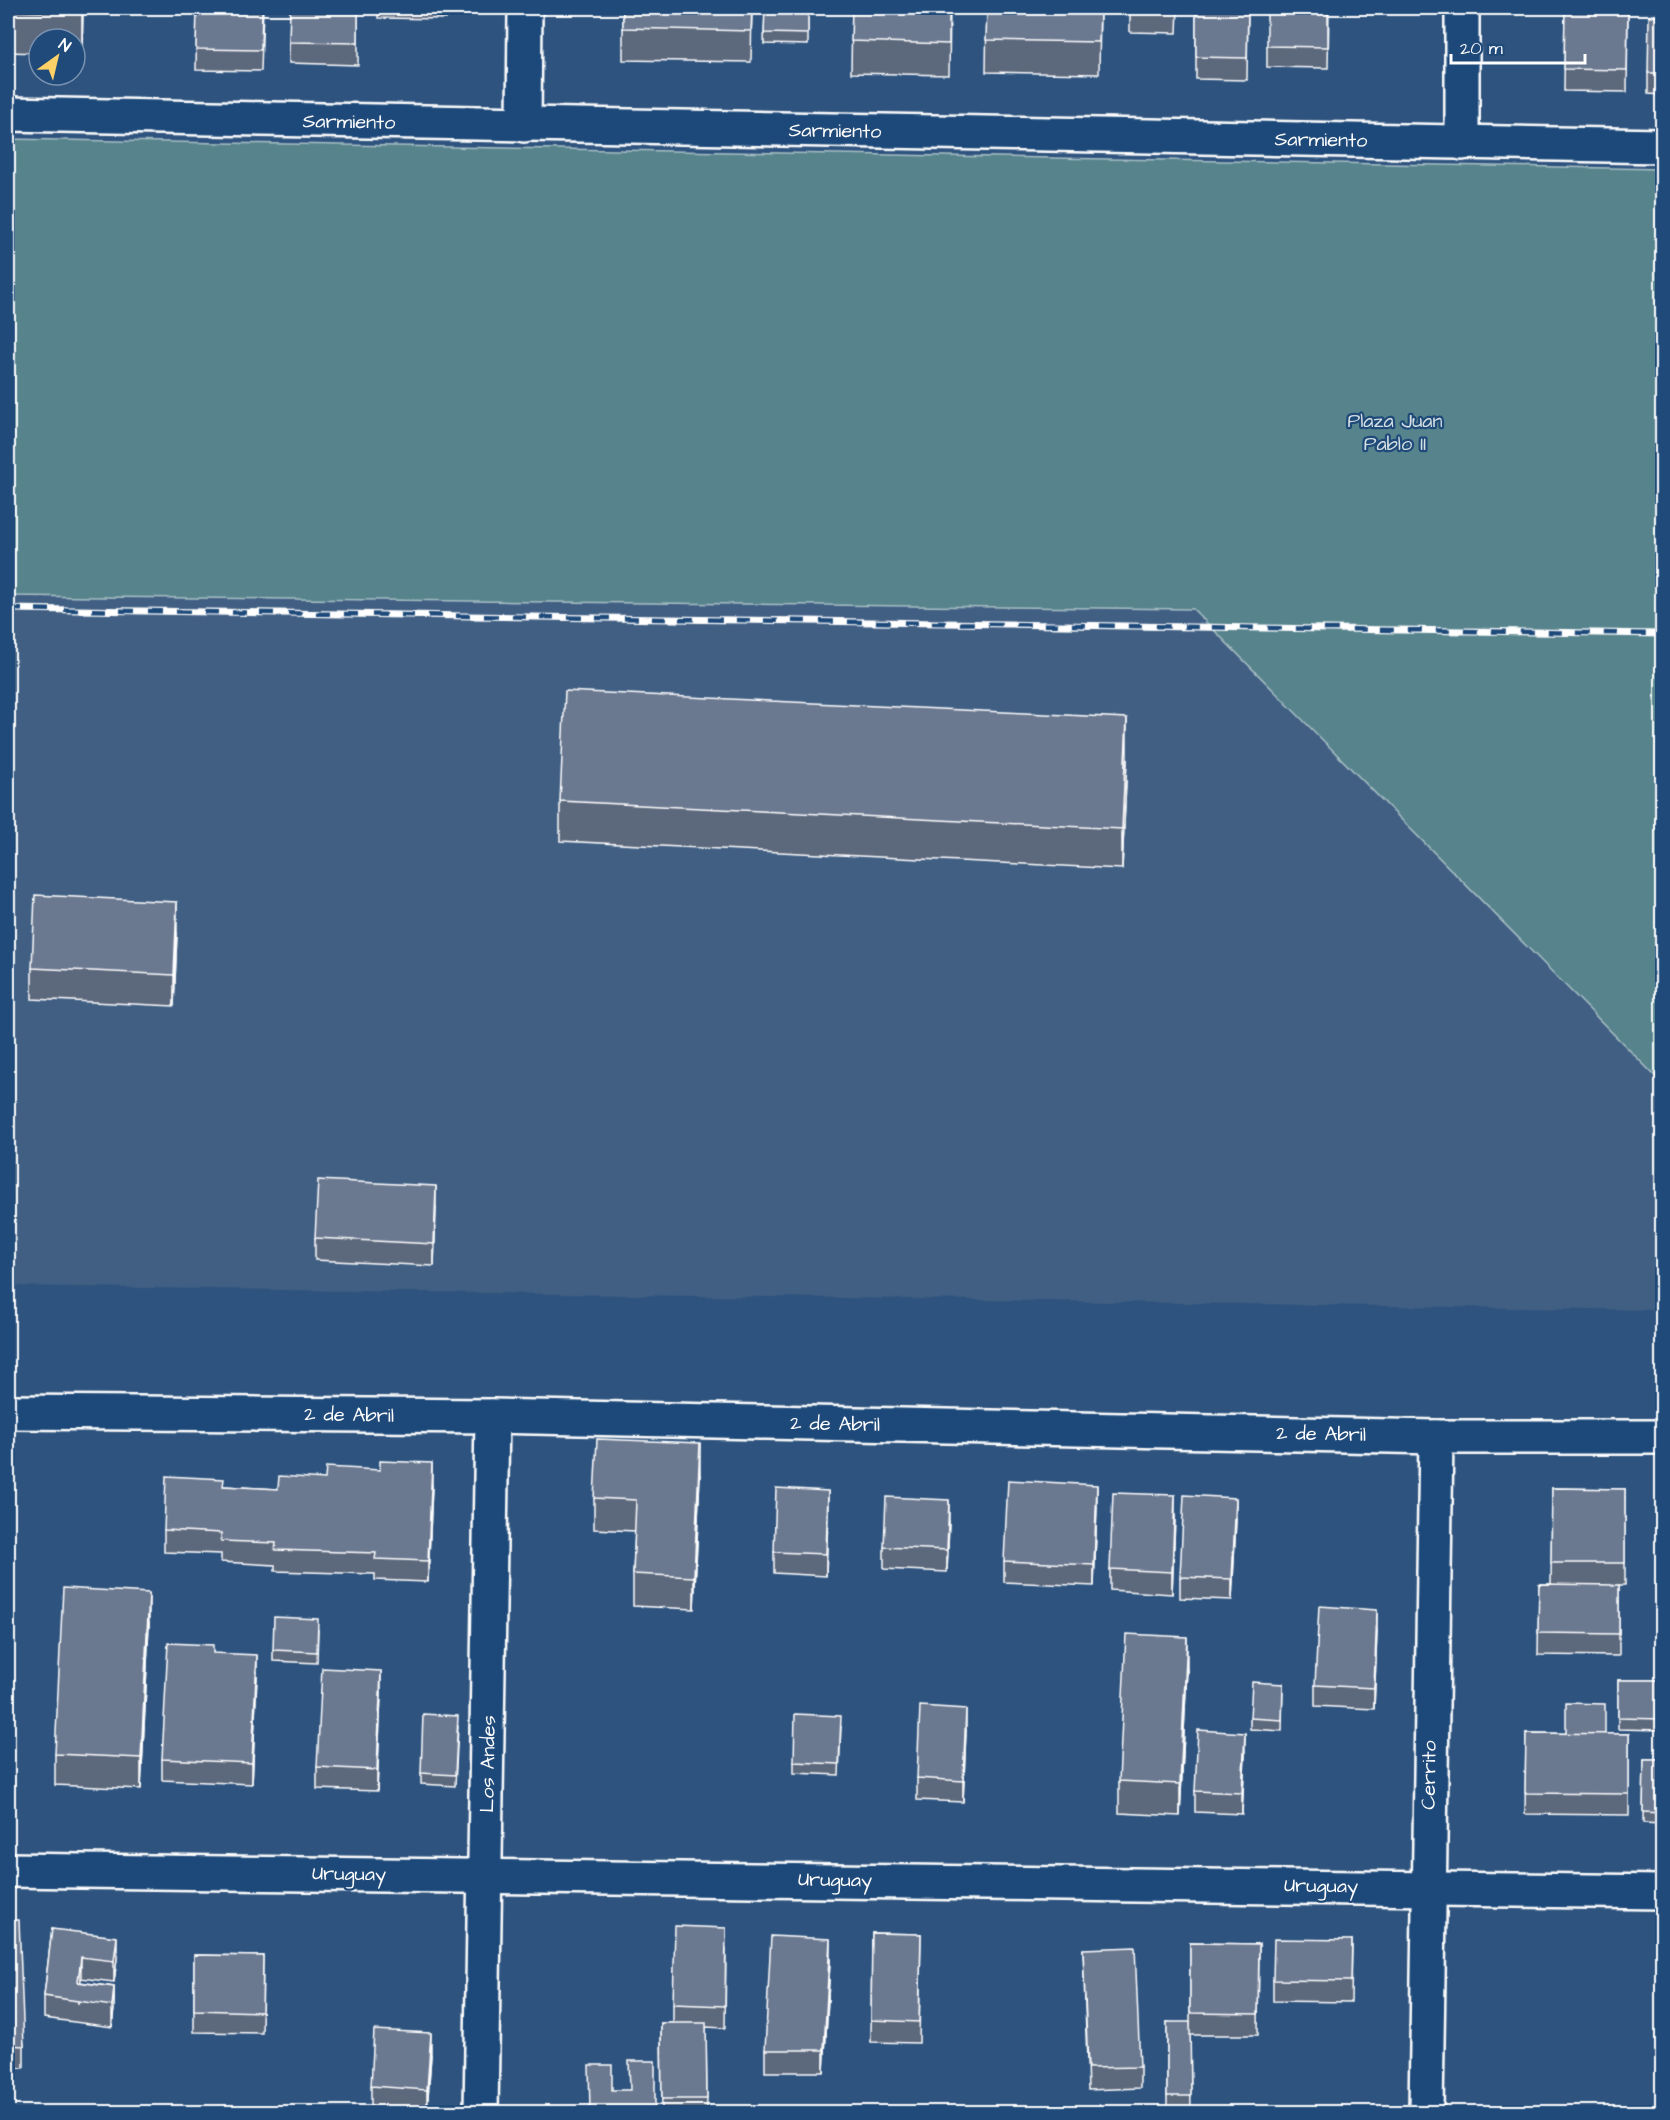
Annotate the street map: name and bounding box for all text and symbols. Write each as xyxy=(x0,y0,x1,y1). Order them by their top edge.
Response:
north arrow xyxy=(27,27,87,87)
scale bar xyxy=(1451,27,1584,65)
text: N xyxy=(55,33,75,57)
text: 20 m xyxy=(1460,36,1503,61)
street label: Sarmiento xyxy=(302,107,396,137)
street label: Sarmiento xyxy=(788,116,882,146)
street label: Sarmiento xyxy=(1274,125,1368,155)
park label: Plaza Juan Pablo II xyxy=(1347,407,1443,458)
street label: 2 de Abril xyxy=(304,1400,394,1430)
street label: 2 de Abril xyxy=(790,1409,880,1439)
street label: 2 de Abril xyxy=(1276,1419,1366,1449)
street label: Los Andes xyxy=(473,1715,503,1813)
street label: Cerrito xyxy=(1414,1740,1444,1810)
street label: Uruguay xyxy=(312,1859,386,1890)
street label: Uruguay xyxy=(798,1865,872,1896)
street label: Uruguay xyxy=(1284,1871,1358,1902)

